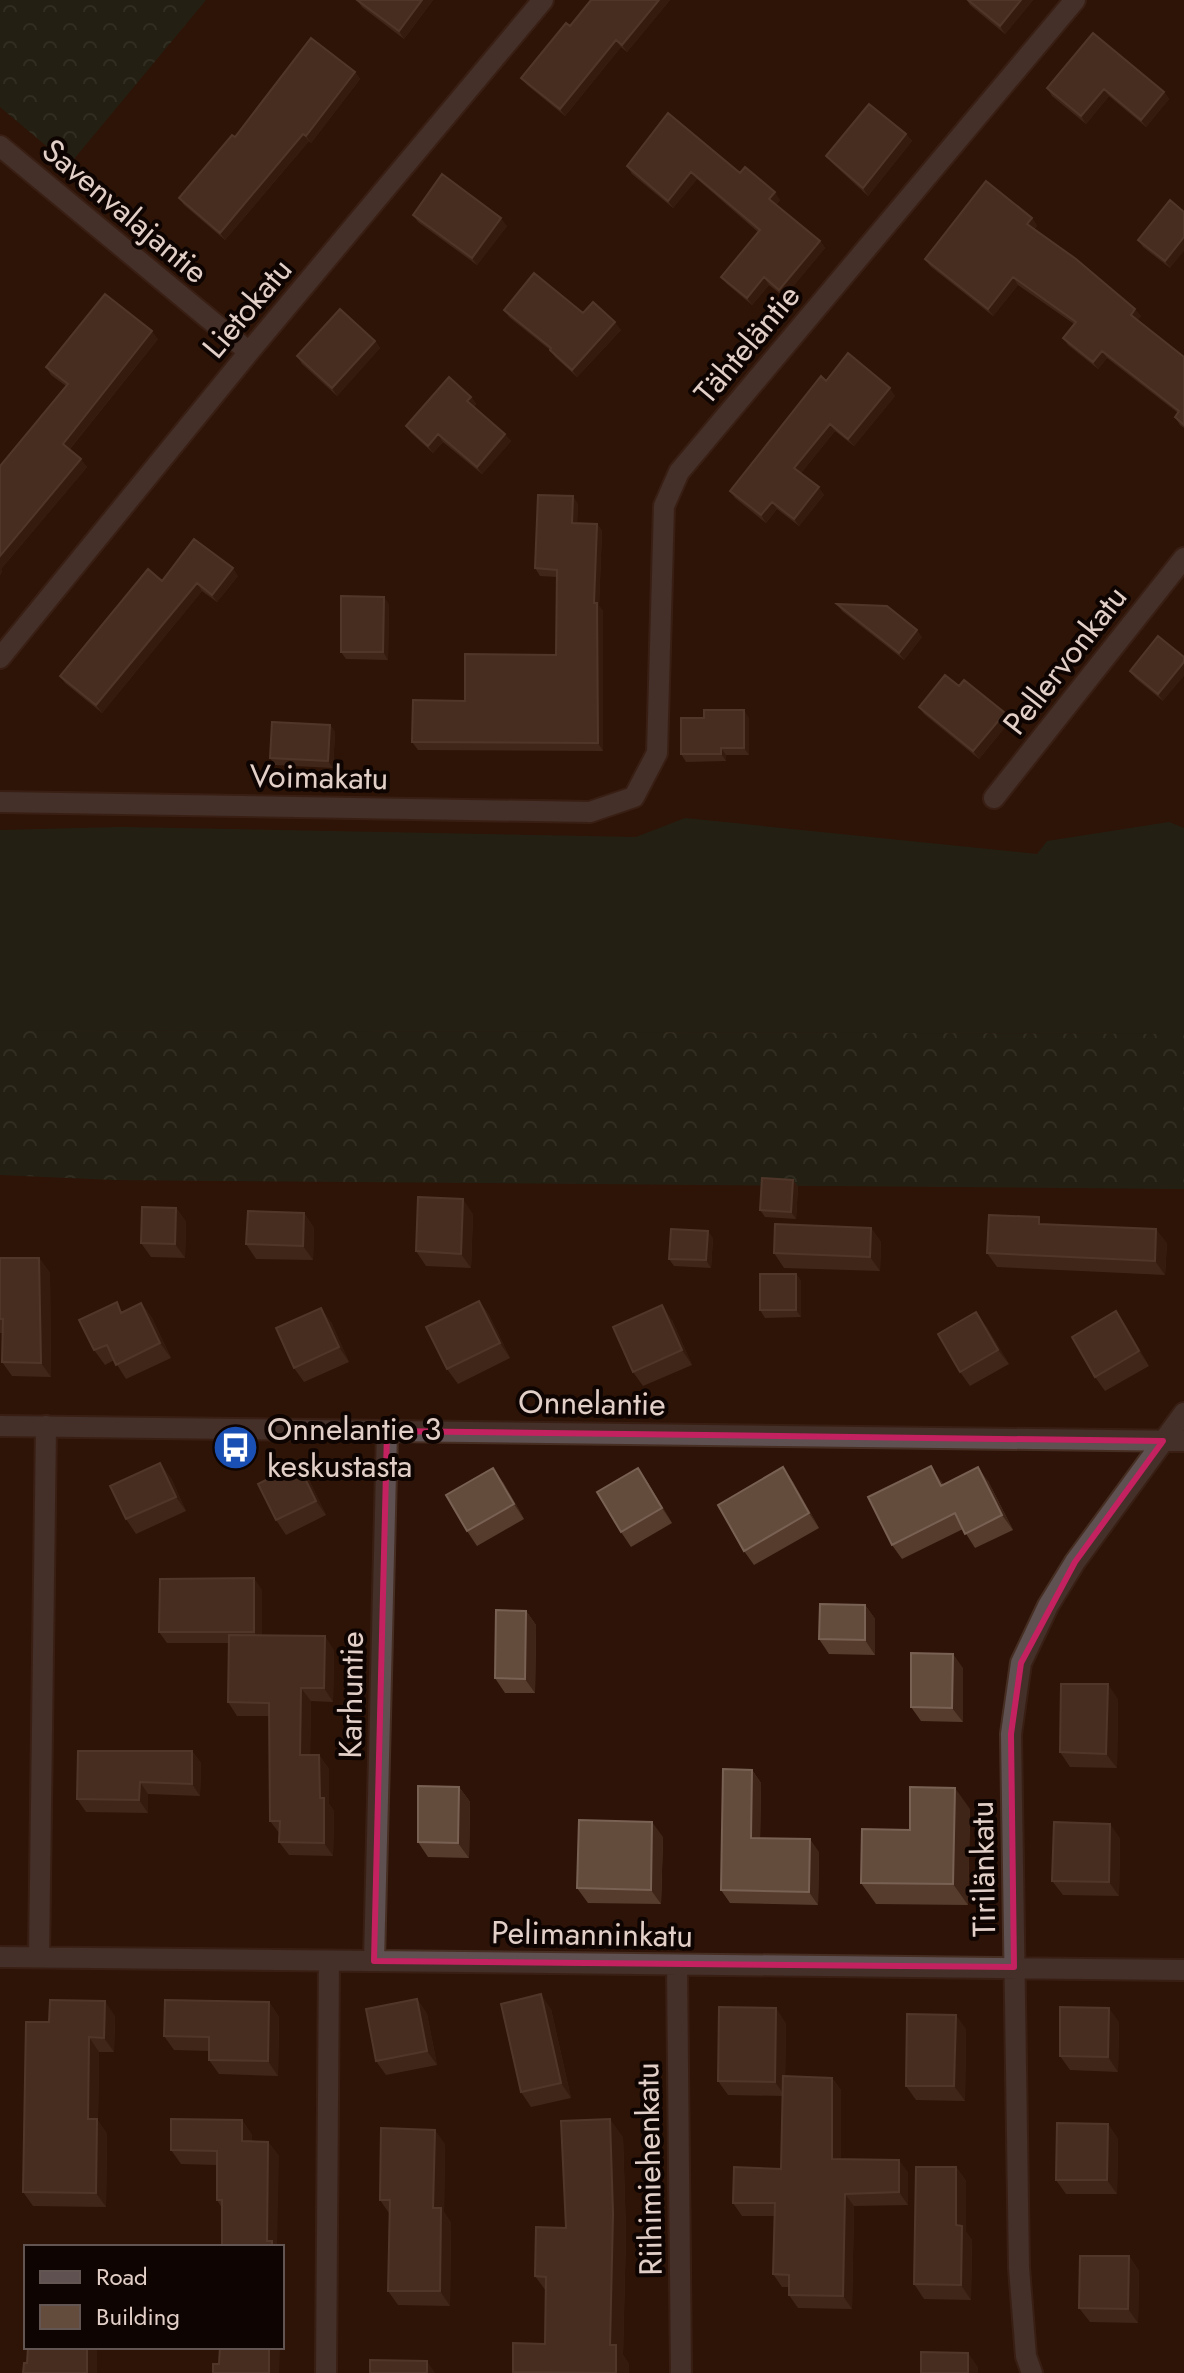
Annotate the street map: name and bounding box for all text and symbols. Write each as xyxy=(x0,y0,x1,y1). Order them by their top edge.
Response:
street label: Savenvalajantie xyxy=(32,128,218,294)
street label: Lietokatu xyxy=(191,248,303,368)
street label: Tähteläntie xyxy=(683,274,811,414)
street label: Pellervonkatu xyxy=(992,576,1138,744)
street label: Voimakatu xyxy=(249,753,389,801)
street label: Onnelantie xyxy=(518,1379,666,1427)
place label: Onnelantie 3 keskustasta xyxy=(267,1406,441,1489)
bus stop icon: Onnelantie 3 keskustasta xyxy=(212,1423,260,1471)
street label: Karhuntie xyxy=(327,1631,375,1759)
street label: Tirilänkatu xyxy=(959,1801,1007,1937)
street label: Pelimanninkatu xyxy=(491,1909,693,1959)
street label: Riihimiehenkatu xyxy=(624,2062,674,2276)
legend xyxy=(24,2245,284,2349)
text: Road xyxy=(96,2259,148,2294)
text: Building xyxy=(96,2299,180,2334)

